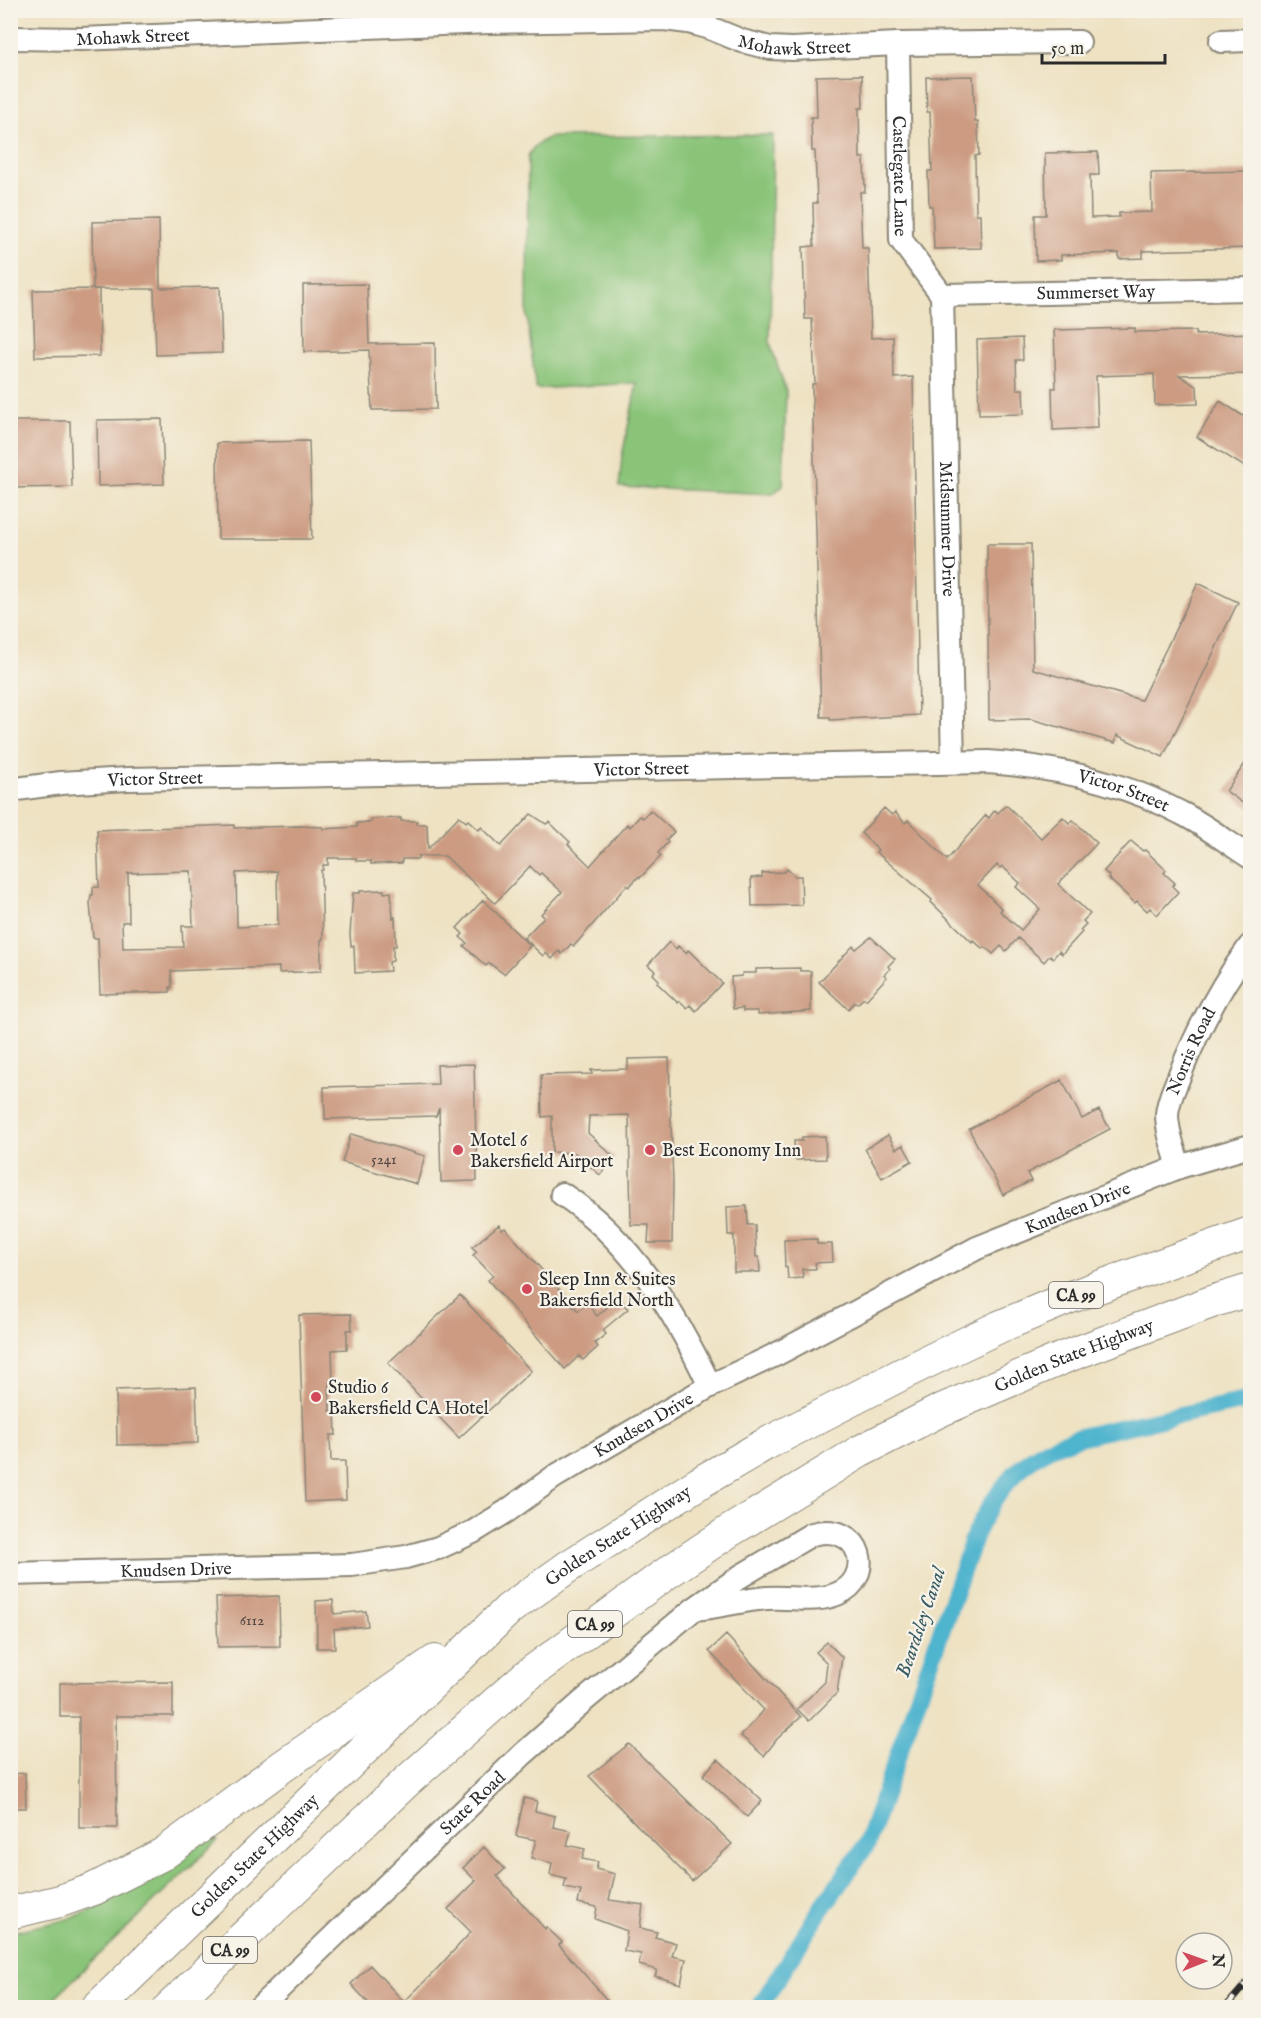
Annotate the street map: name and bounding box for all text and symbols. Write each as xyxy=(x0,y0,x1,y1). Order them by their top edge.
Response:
street label: Mohawk Street xyxy=(76,24,190,52)
scale bar xyxy=(1042,27,1165,65)
street label: Mohawk Street xyxy=(735,30,851,62)
text: 50 m xyxy=(1051,38,1084,61)
street label: Castlegate Lane xyxy=(886,116,911,237)
street label: Summerset Way xyxy=(1037,281,1156,306)
street label: Midsummer Drive xyxy=(933,461,959,597)
street label: Victor Street xyxy=(592,758,689,783)
street label: Victor Street xyxy=(1074,765,1173,818)
street label: Victor Street xyxy=(106,768,203,793)
street label: Norris Road xyxy=(1163,1004,1222,1099)
place label: Motel 6 Bakersfield Airport xyxy=(470,1130,613,1174)
place label: Best Economy Inn xyxy=(662,1140,802,1163)
marker: Motel 6 Bakersfield Airport xyxy=(451,1143,465,1157)
marker: Best Economy Inn xyxy=(643,1143,657,1157)
house number: 5241 xyxy=(371,1150,397,1169)
street label: Knudsen Drive xyxy=(1022,1178,1134,1240)
place label: Sleep Inn & Suites Bakersfield North xyxy=(539,1269,676,1313)
marker: Sleep Inn & Suites Bakersfield North xyxy=(520,1282,534,1296)
road number: CA 99 xyxy=(1049,1282,1103,1308)
street label: Golden State Highway xyxy=(991,1315,1157,1399)
place label: Studio 6 Bakersfield CA Hotel xyxy=(328,1377,489,1421)
street label: Knudsen Drive xyxy=(590,1388,698,1464)
marker: Studio 6 Bakersfield CA Hotel xyxy=(309,1390,323,1404)
street label: Golden State Highway xyxy=(541,1481,696,1592)
street label: Knudsen Drive xyxy=(120,1558,232,1584)
water label: Beardsley Canal xyxy=(891,1562,953,1681)
house number: 6112 xyxy=(240,1611,264,1630)
road number: CA 99 xyxy=(568,1611,622,1637)
street label: State Road xyxy=(436,1767,511,1841)
street label: Golden State Highway xyxy=(186,1789,324,1924)
north arrow xyxy=(1174,1931,1234,1991)
road number: CA 99 xyxy=(203,1937,257,1963)
text: N xyxy=(1207,1953,1227,1968)

